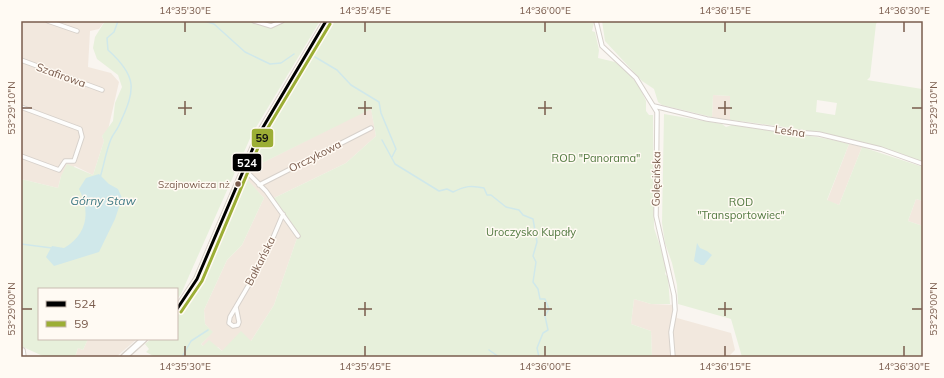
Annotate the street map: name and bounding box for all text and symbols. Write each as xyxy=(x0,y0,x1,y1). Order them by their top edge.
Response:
text: 14°35'30"E xyxy=(159,4,211,17)
text: 14°35'45"E xyxy=(339,4,391,17)
text: 14°36'00"E xyxy=(519,4,571,17)
text: 14°36'15"E xyxy=(699,4,751,17)
text: 14°36'30"E xyxy=(878,4,930,17)
street label: Szafirowa xyxy=(34,60,88,90)
text: 53°29'10"N xyxy=(5,81,18,135)
text: 53°29'10"N xyxy=(927,81,940,135)
street label: Leśna xyxy=(774,122,806,140)
line badge: 59 xyxy=(251,128,274,148)
text: 59 xyxy=(255,131,269,145)
street label: Orczykowa xyxy=(286,137,344,175)
park label: ROD "Panorama" xyxy=(552,151,640,165)
street label: Golęcińska xyxy=(649,151,663,207)
line badge: 524 xyxy=(232,153,262,172)
text: 524 xyxy=(237,156,257,170)
place label: Szajnowicza nż xyxy=(158,178,230,191)
marker: Szajnowicza nż xyxy=(233,179,243,189)
water label: Górny Staw xyxy=(70,193,136,208)
park label: ROD "Transportowiec" xyxy=(697,195,785,222)
park label: Uroczysko Kupały xyxy=(486,225,576,239)
street label: Bałkańska xyxy=(242,234,278,288)
text: 53°29'00"N xyxy=(5,282,18,336)
text: 53°29'00"N xyxy=(927,282,940,336)
legend xyxy=(38,288,178,340)
text: 524 xyxy=(74,296,96,311)
text: 59 xyxy=(74,316,88,331)
text: 14°35'30"E xyxy=(159,360,211,373)
text: 14°35'45"E xyxy=(339,360,391,373)
text: 14°36'00"E xyxy=(519,360,571,373)
text: 14°36'15"E xyxy=(699,360,751,373)
text: 14°36'30"E xyxy=(878,360,930,373)

